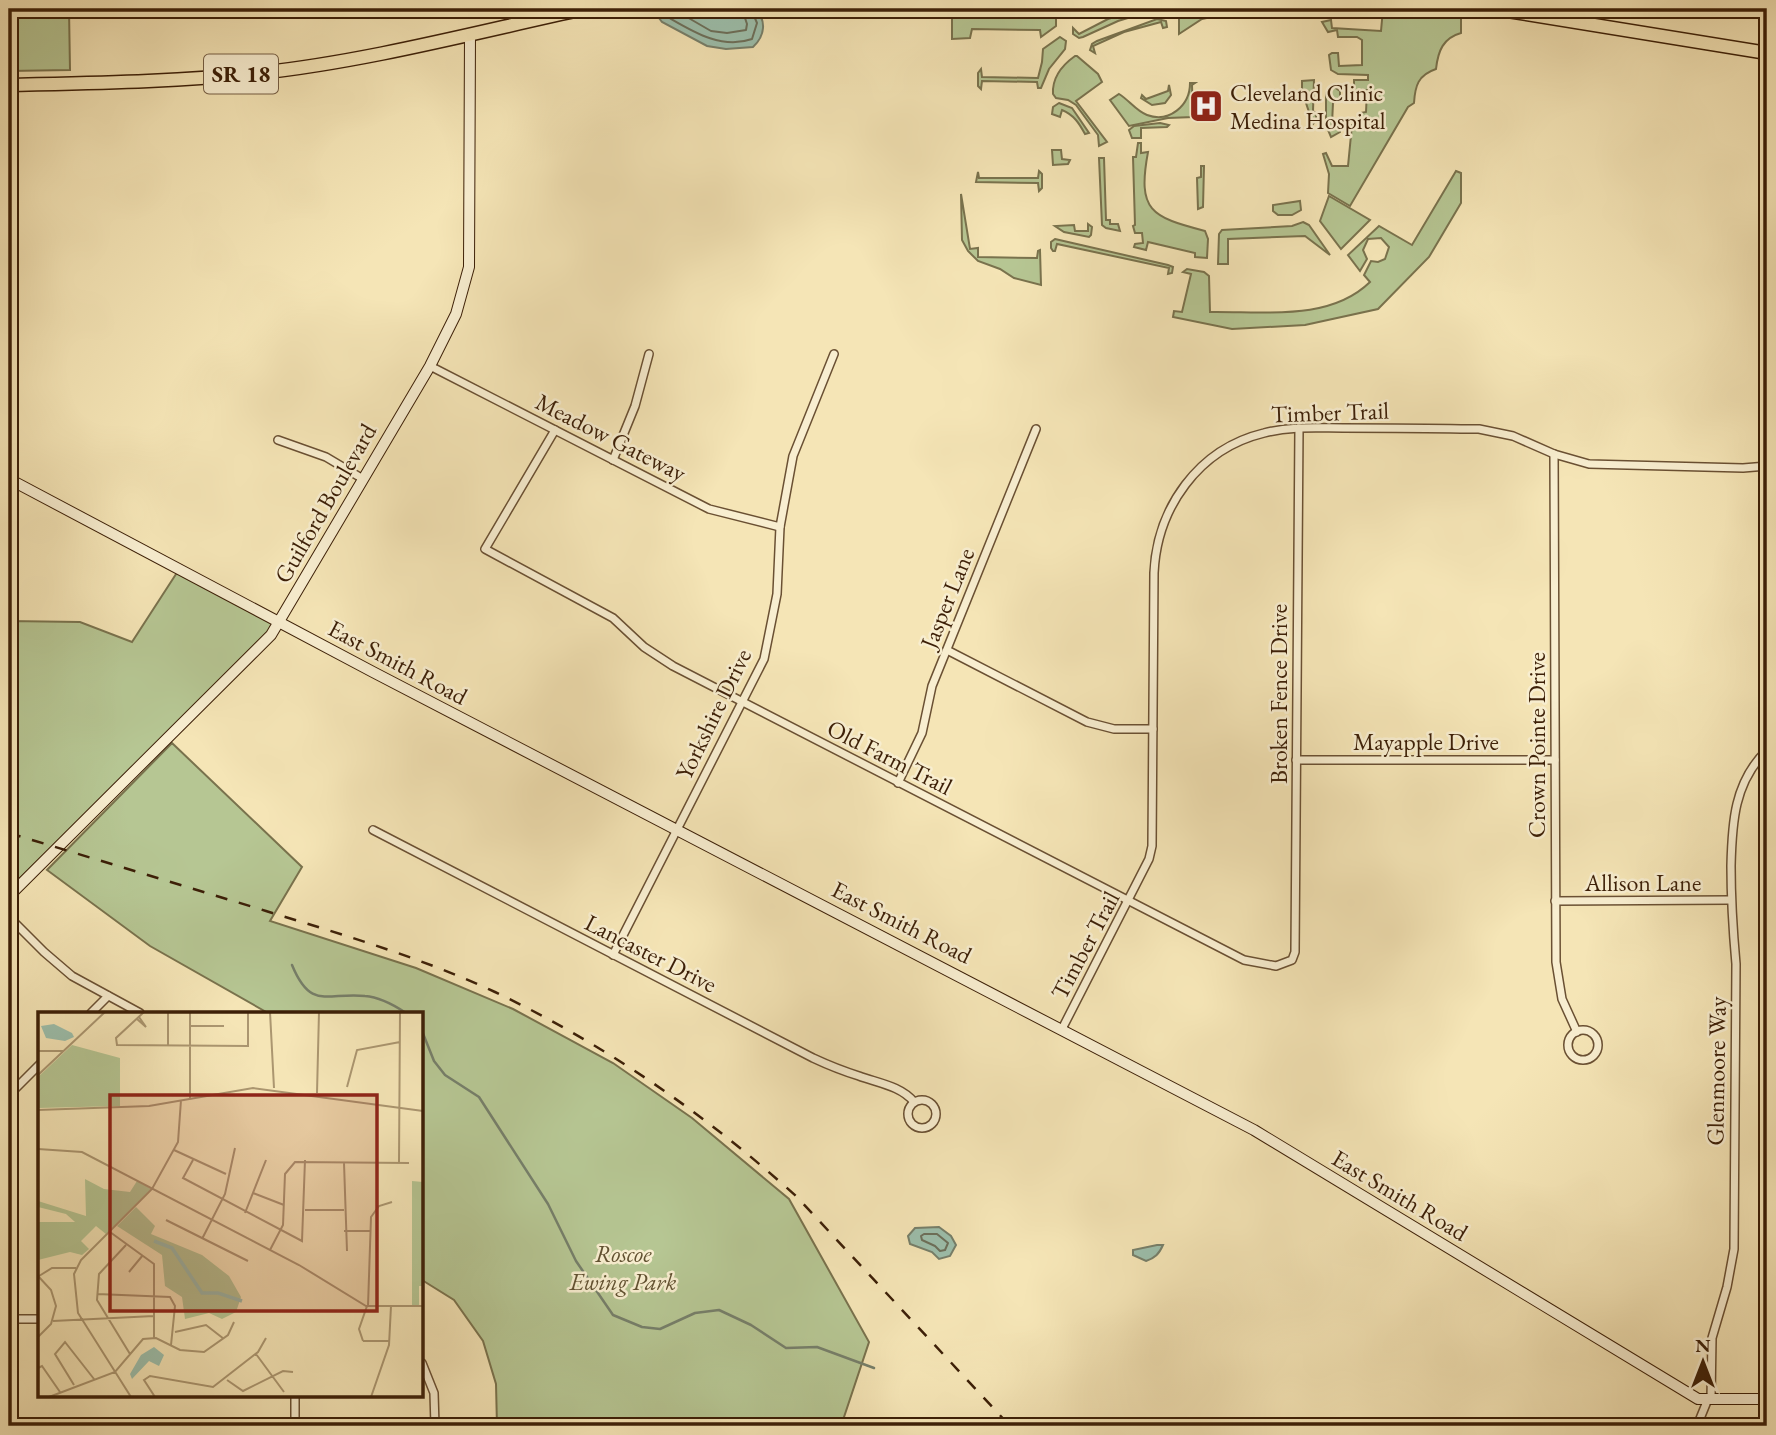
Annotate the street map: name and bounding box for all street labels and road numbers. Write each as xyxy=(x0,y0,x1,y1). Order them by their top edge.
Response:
road number: SR 18 xyxy=(204,54,278,94)
street label: Meadow Gateway xyxy=(531,386,692,488)
street label: Timber Trail xyxy=(1270,394,1390,430)
street label: Guilford Boulevard xyxy=(267,417,384,588)
street label: Jasper Lane xyxy=(912,543,981,655)
street label: Broken Fence Drive xyxy=(1263,604,1294,784)
street label: East Smith Road xyxy=(323,612,474,712)
street label: Yorkshire Drive xyxy=(668,643,758,785)
street label: Crown Pointe Drive xyxy=(1521,652,1552,838)
street label: Old Farm Trail xyxy=(822,712,958,802)
street label: Mayapple Drive xyxy=(1353,726,1499,757)
street label: Allison Lane xyxy=(1584,867,1701,898)
street label: East Smith Road xyxy=(827,873,978,971)
street label: Timber Trail xyxy=(1044,885,1127,1004)
street label: Lancaster Drive xyxy=(580,907,722,999)
street label: Glenmoore Way xyxy=(1699,996,1733,1146)
street label: East Smith Road xyxy=(1326,1142,1474,1248)

